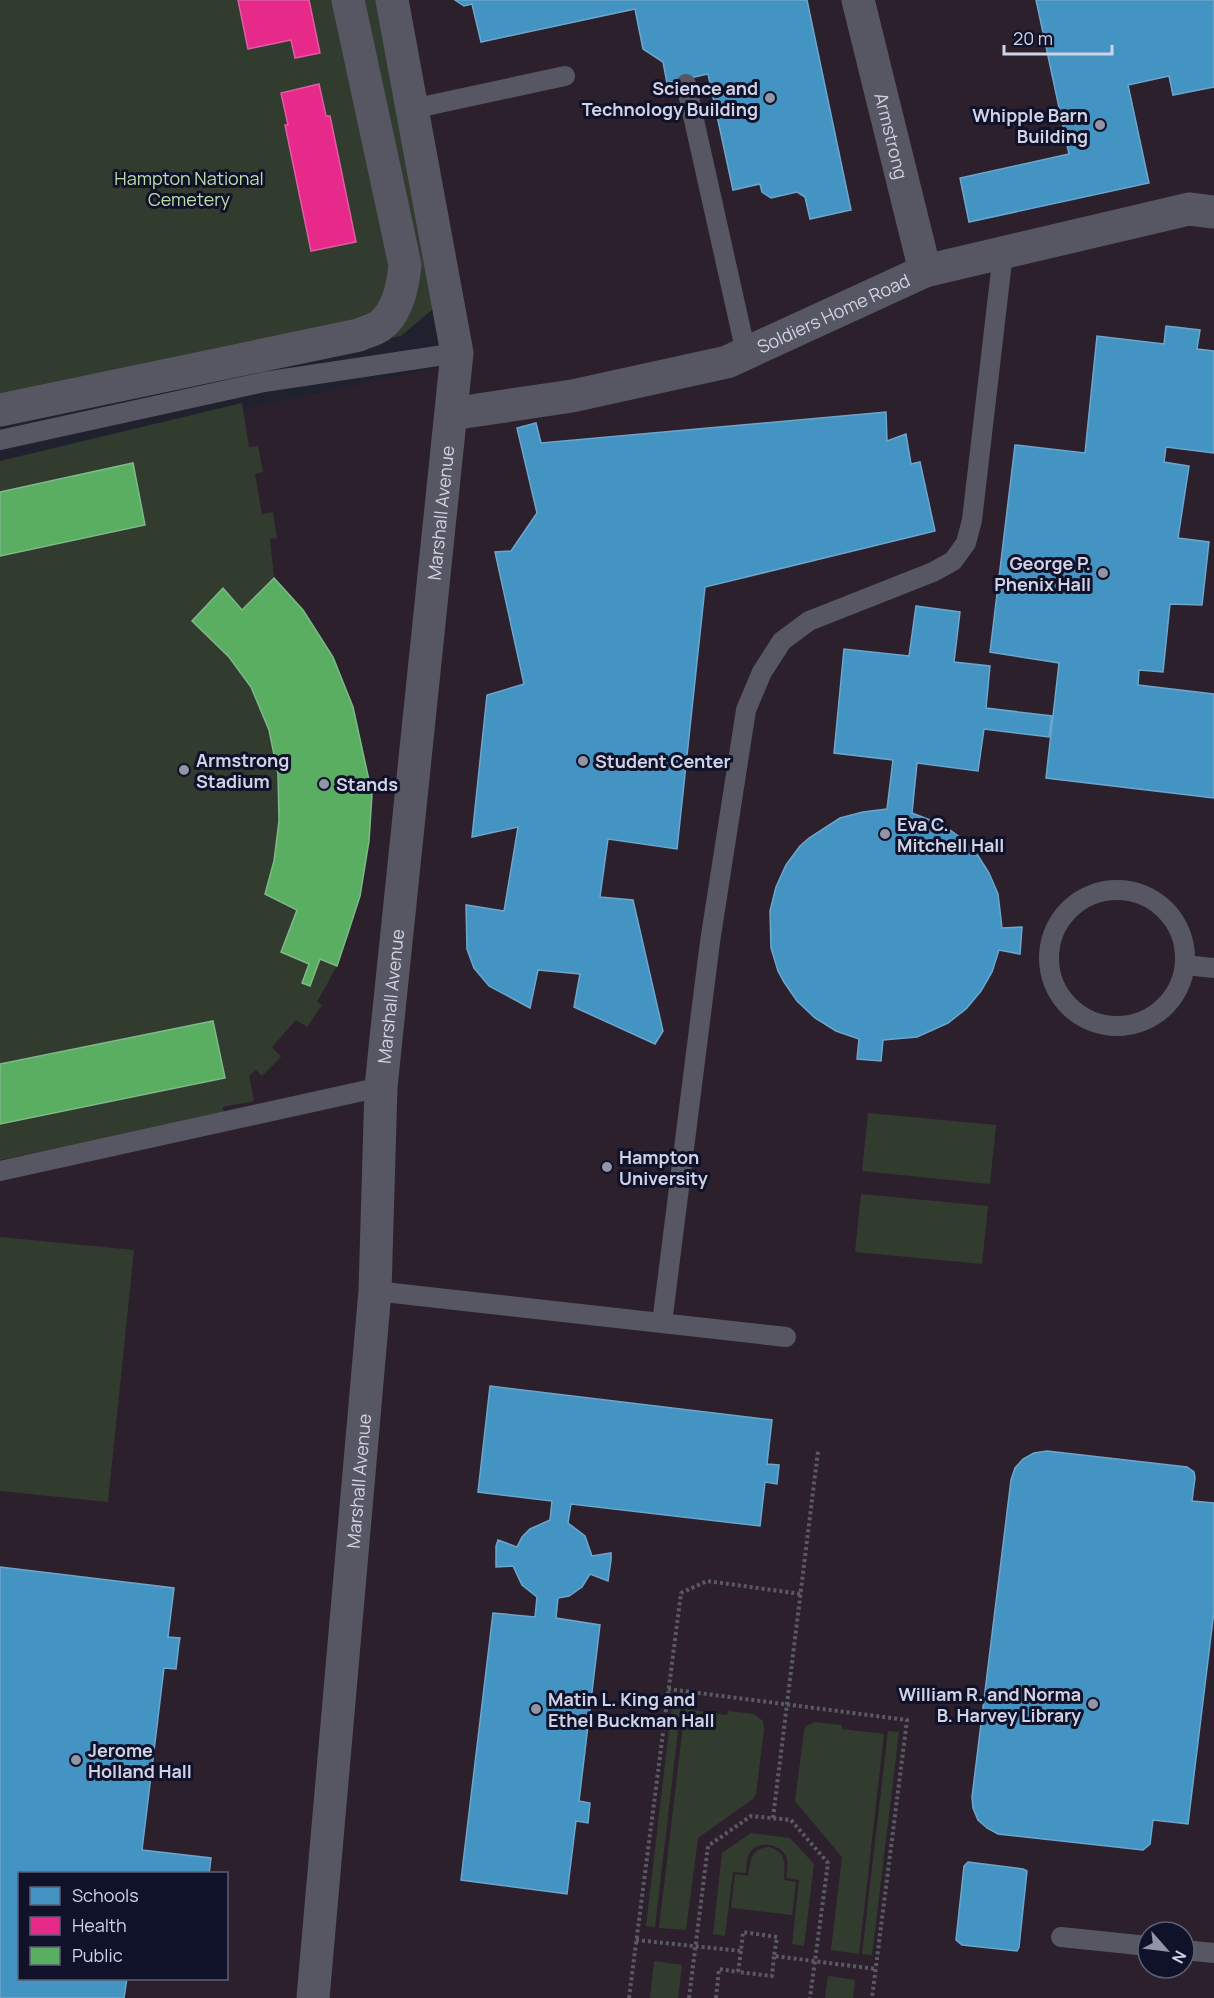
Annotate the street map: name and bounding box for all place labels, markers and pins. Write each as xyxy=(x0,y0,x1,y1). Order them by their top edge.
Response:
place label: Science and Technology Building xyxy=(582,76,758,121)
marker: Science and Technology Building xyxy=(763,91,777,105)
place label: Whipple Barn Building xyxy=(972,103,1088,148)
marker: Whipple Barn Building xyxy=(1093,118,1107,132)
place label: George P. Phenix Hall xyxy=(994,551,1091,596)
marker: George P. Phenix Hall xyxy=(1096,566,1110,580)
place label: Armstrong Stadium xyxy=(196,748,289,793)
place label: Student Center xyxy=(595,749,731,773)
marker: Student Center xyxy=(576,754,590,768)
marker: Armstrong Stadium xyxy=(177,763,191,777)
place label: Stands xyxy=(336,772,398,796)
marker: Stands xyxy=(317,777,331,791)
place label: Eva C. Mitchell Hall xyxy=(897,812,1004,857)
marker: Eva C. Mitchell Hall xyxy=(878,827,892,841)
place label: Hampton University xyxy=(619,1145,708,1190)
marker: Hampton University xyxy=(600,1160,614,1174)
place label: William R. and Norma B. Harvey Library xyxy=(899,1682,1081,1727)
place label: Matin L. King and Ethel Buckman Hall xyxy=(548,1687,715,1732)
marker: William R. and Norma B. Harvey Library xyxy=(1086,1697,1100,1711)
marker: Matin L. King and Ethel Buckman Hall xyxy=(529,1702,543,1716)
place label: Jerome Holland Hall xyxy=(88,1738,192,1783)
marker: Jerome Holland Hall xyxy=(69,1753,83,1767)

